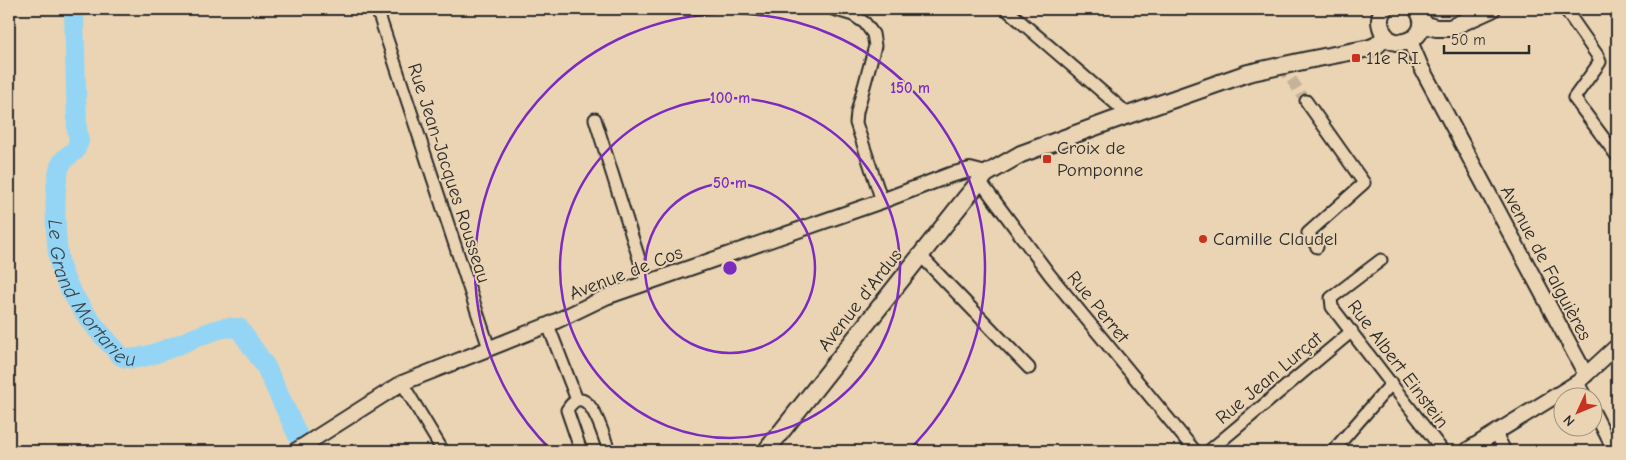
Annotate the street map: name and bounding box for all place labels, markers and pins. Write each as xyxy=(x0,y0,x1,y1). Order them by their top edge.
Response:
place label: 11e R.I. xyxy=(1366,47,1422,69)
marker: 11e R.I. xyxy=(1350,52,1362,64)
place label: Croix de Pomponne xyxy=(1057,137,1143,181)
marker: Croix de Pomponne xyxy=(1041,153,1053,165)
place label: Camille Claudel xyxy=(1213,228,1338,250)
marker: Camille Claudel xyxy=(1197,233,1209,245)
centre of rings xyxy=(721,259,739,277)

